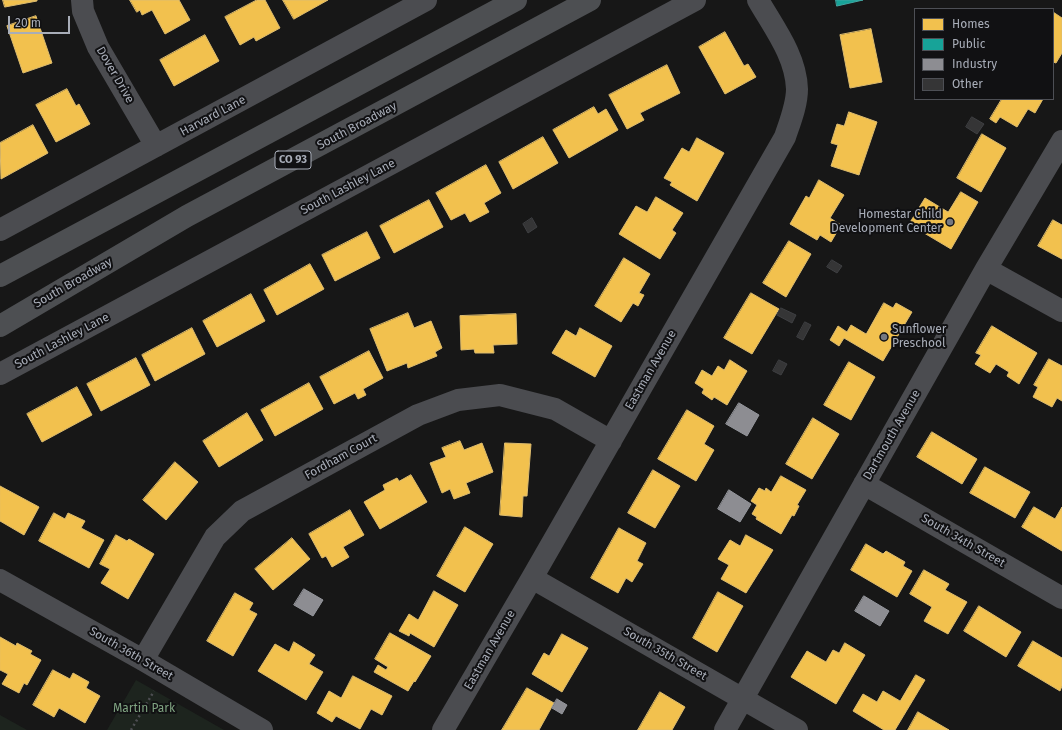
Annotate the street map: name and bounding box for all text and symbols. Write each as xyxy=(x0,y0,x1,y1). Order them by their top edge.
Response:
scale bar xyxy=(10,8,72,34)
legend xyxy=(914,8,1054,100)
text: 20 m xyxy=(15,16,41,30)
text: Homes xyxy=(952,17,990,31)
text: Public xyxy=(952,37,985,51)
street label: Dover Drive xyxy=(93,44,137,106)
text: Industry xyxy=(952,57,997,71)
text: Other xyxy=(952,77,983,91)
street label: Harvard Lane xyxy=(178,93,248,139)
street label: South Broadway xyxy=(315,99,399,153)
road number: CO 93 xyxy=(275,151,311,169)
street label: South Lashley Lane xyxy=(298,156,398,218)
place label: Homestar Child Development Center xyxy=(831,208,942,236)
marker: Homestar Child Development Center xyxy=(945,217,955,227)
street label: South Broadway xyxy=(31,255,115,311)
street label: South Lashley Lane xyxy=(12,310,112,372)
place label: Sunflower Preschool xyxy=(892,323,946,351)
street label: Eastman Avenue xyxy=(622,328,680,412)
marker: Sunflower Preschool xyxy=(879,332,889,342)
street label: Dartmouth Avenue xyxy=(860,387,924,483)
street label: Fordham Court xyxy=(302,431,380,483)
street label: South 34th Street xyxy=(918,511,1008,571)
street label: Eastman Avenue xyxy=(461,608,519,692)
street label: South 36th Street xyxy=(86,624,176,684)
street label: South 35th Street xyxy=(621,624,709,684)
park label: Martin Park xyxy=(113,702,175,716)

